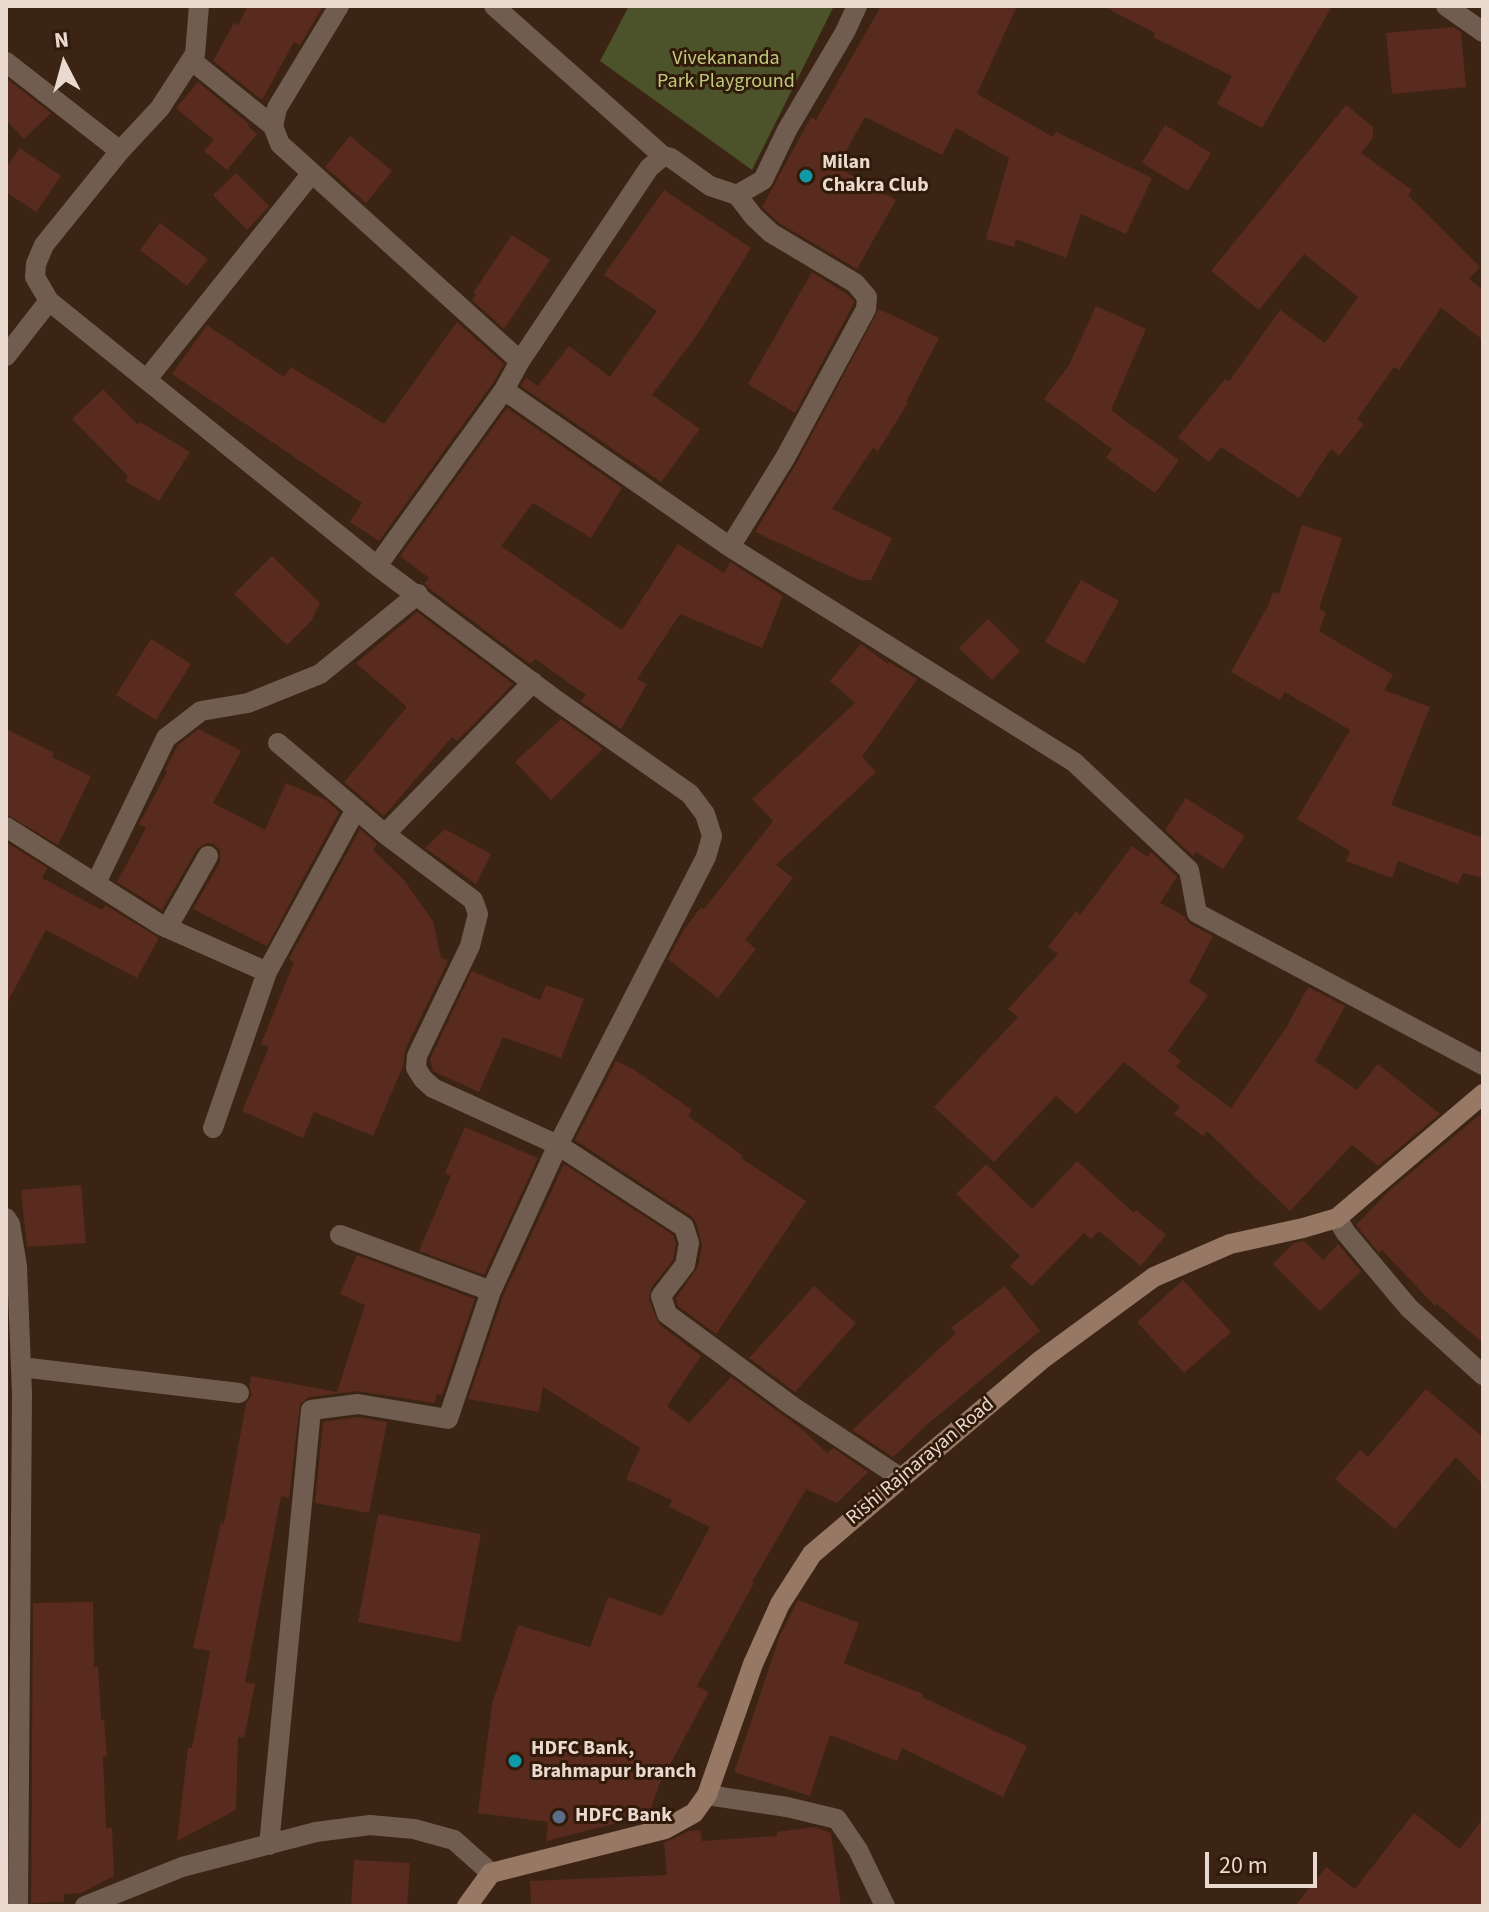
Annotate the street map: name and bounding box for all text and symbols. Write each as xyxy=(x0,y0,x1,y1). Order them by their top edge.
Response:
text: N xyxy=(53,23,70,57)
north arrow xyxy=(24,24,104,104)
park label: Vivekananda Park Playground xyxy=(657,48,795,95)
place label: Milan Chakra Club xyxy=(822,152,929,199)
marker: Milan Chakra Club xyxy=(797,167,815,185)
street label: Rishi Rajnarayan Road xyxy=(842,1393,1000,1531)
place label: HDFC Bank, Brahmapur branch xyxy=(531,1738,697,1785)
marker: HDFC Bank, Brahmapur branch xyxy=(506,1752,524,1770)
place label: HDFC Bank xyxy=(575,1805,672,1829)
marker: HDFC Bank xyxy=(550,1808,568,1826)
scale bar xyxy=(1209,1836,1321,1886)
text: 20 m xyxy=(1219,1848,1268,1883)

